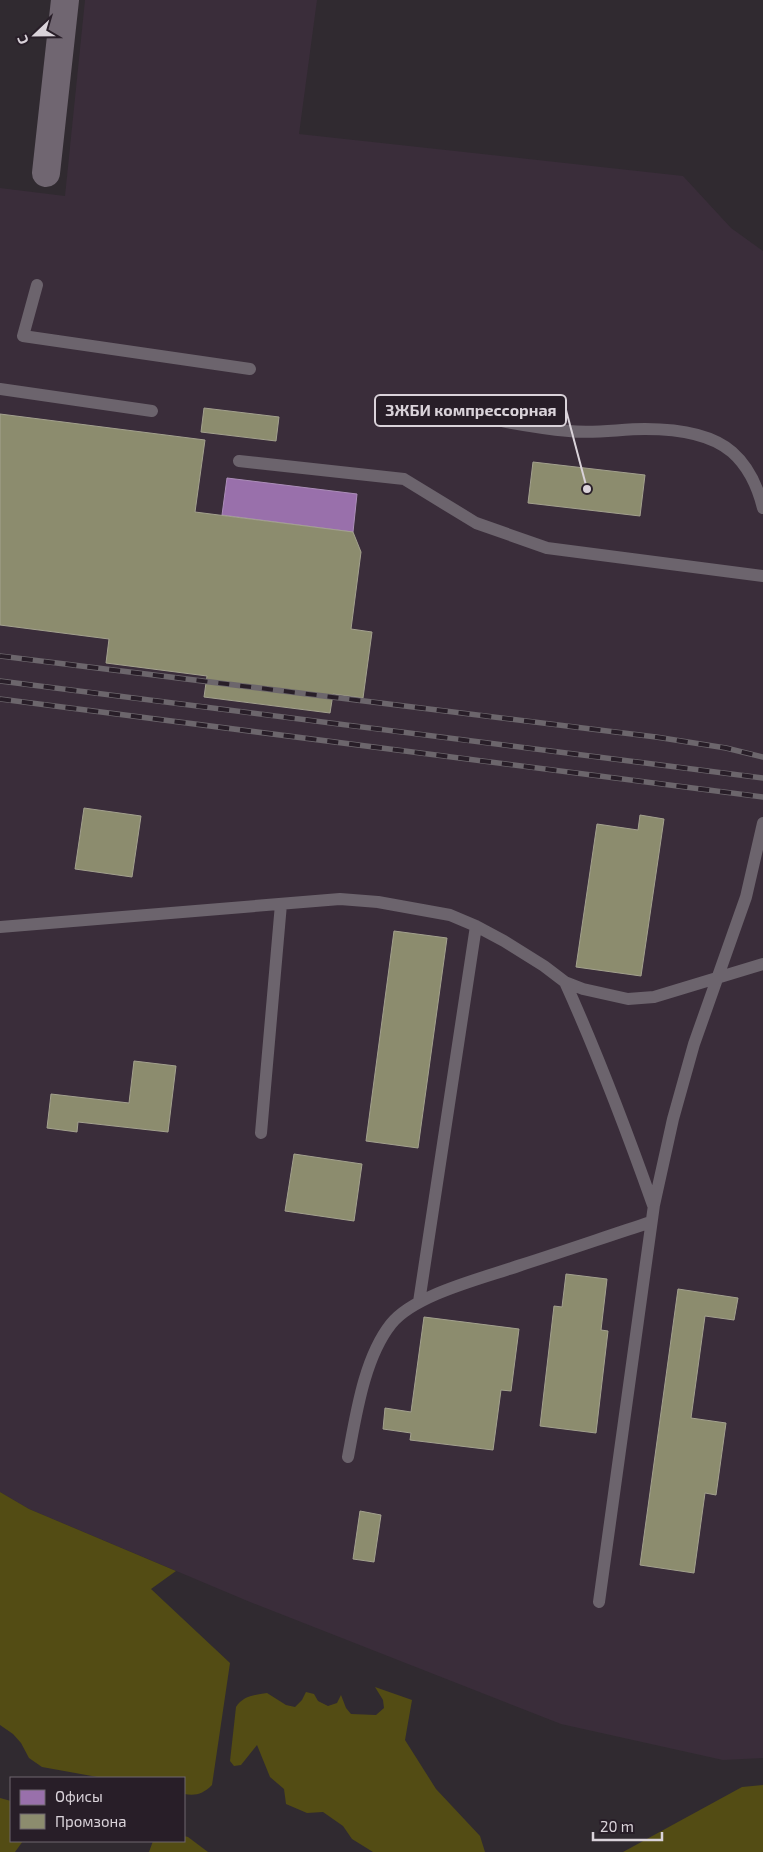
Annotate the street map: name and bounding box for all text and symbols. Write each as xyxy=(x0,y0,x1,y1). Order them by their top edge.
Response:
north arrow xyxy=(10,10,60,60)
text: С xyxy=(13,33,32,47)
callout: ЗЖБИ компрессорная xyxy=(375,395,566,426)
text: ЗЖБИ компрессорная xyxy=(385,400,557,419)
legend xyxy=(10,1777,185,1842)
text: Офисы xyxy=(55,1787,103,1805)
scale bar xyxy=(593,1810,662,1842)
text: Промзона xyxy=(55,1812,127,1830)
text: 20 m xyxy=(600,1817,634,1835)

